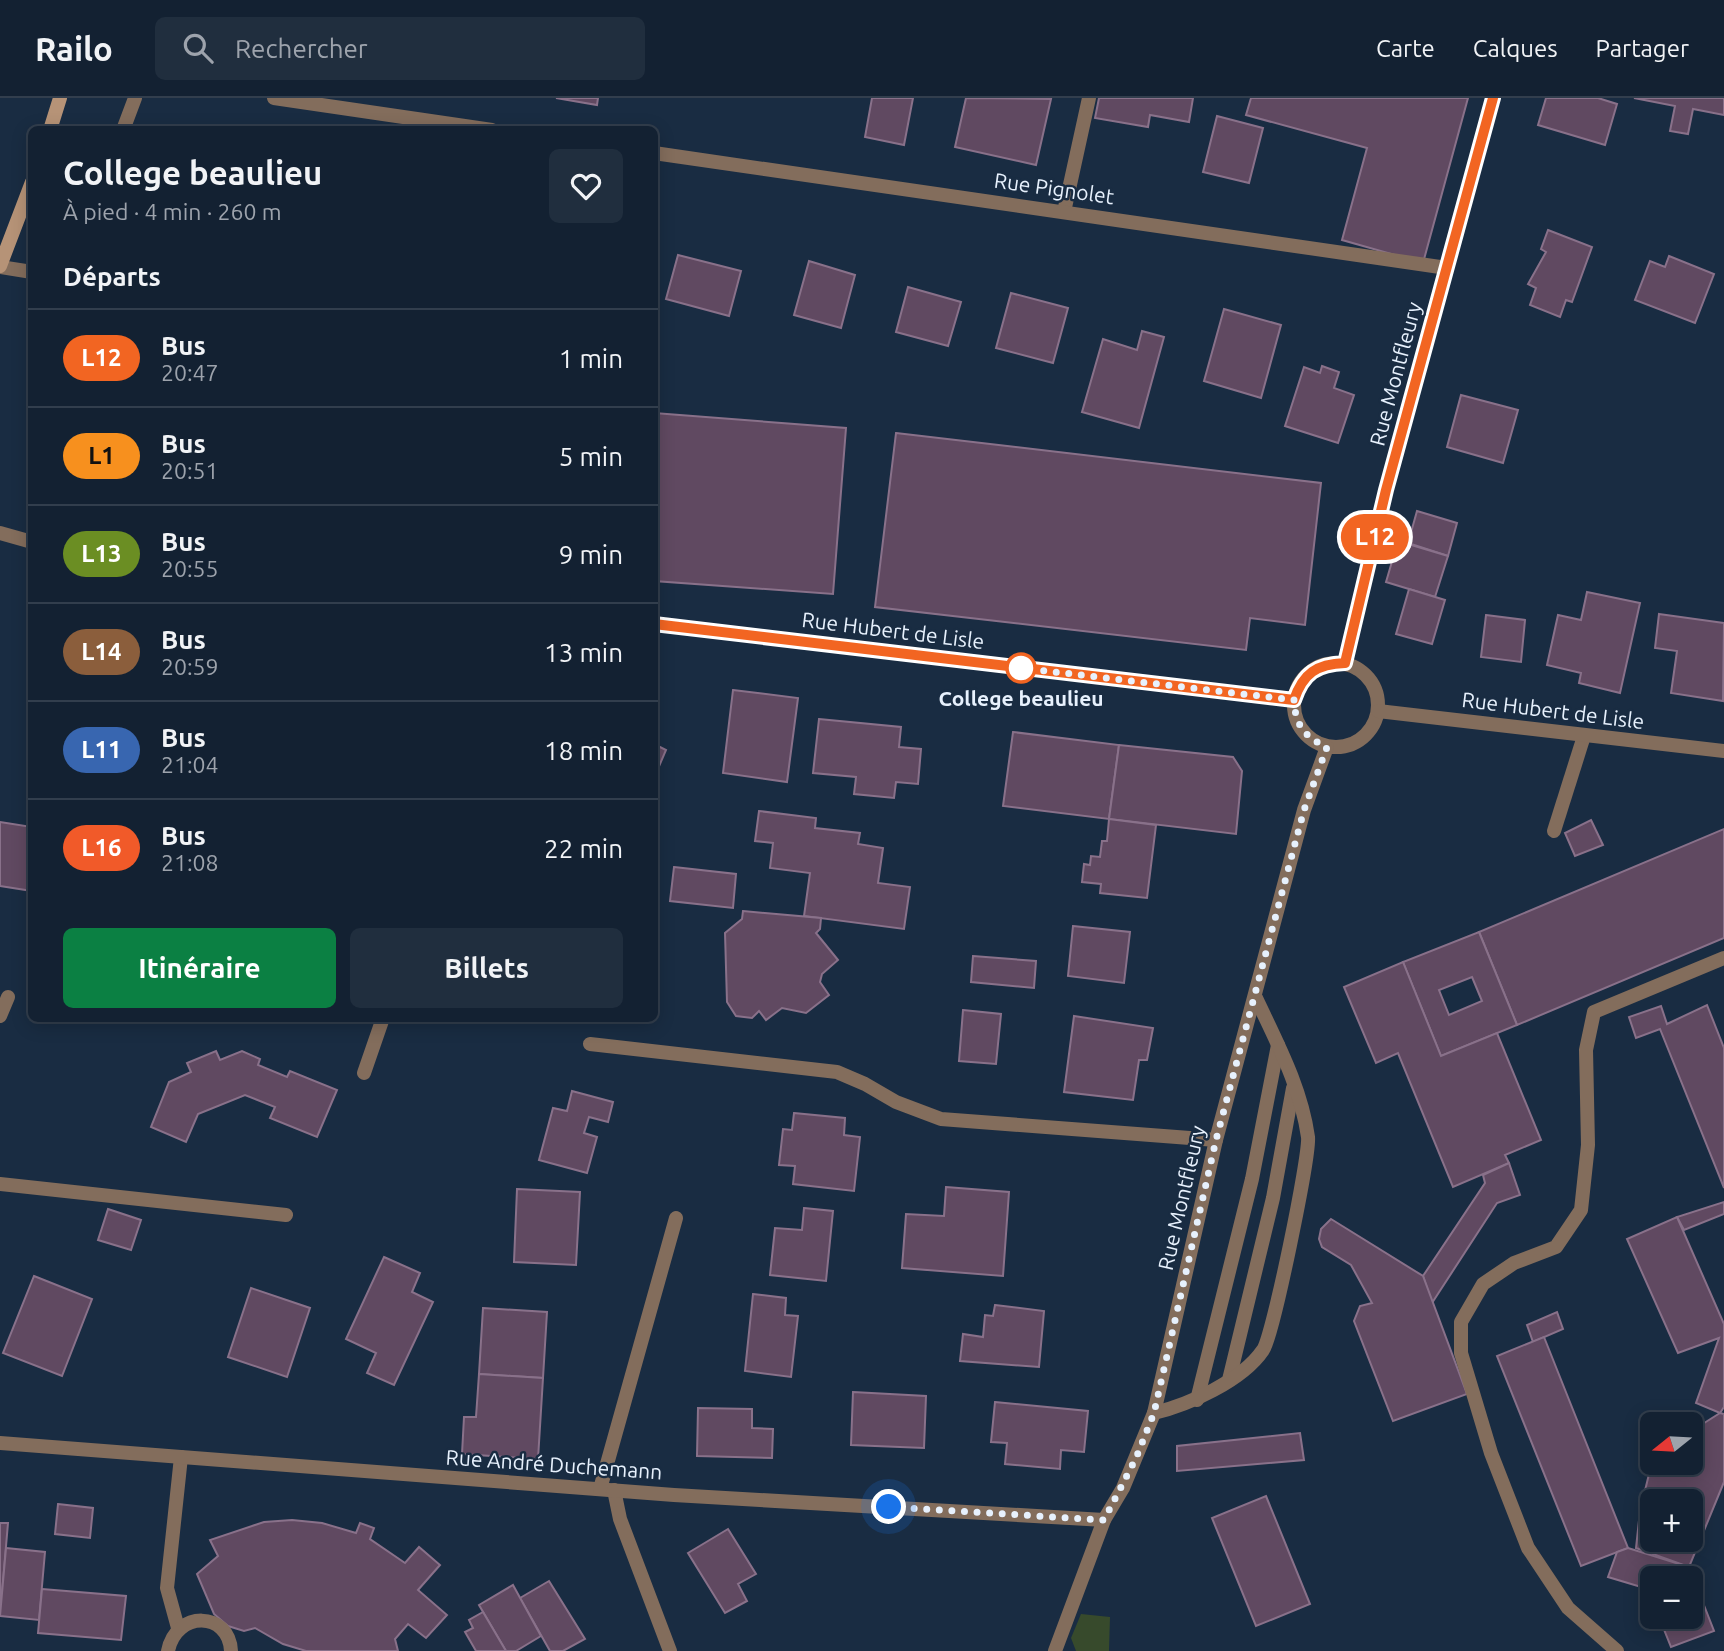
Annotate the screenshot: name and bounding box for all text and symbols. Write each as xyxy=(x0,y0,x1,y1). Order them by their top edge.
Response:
search box xyxy=(155,17,645,80)
icon: search xyxy=(179,29,217,67)
text: Railo xyxy=(35,30,113,67)
text: Rechercher xyxy=(235,34,368,63)
text: Carte xyxy=(1376,35,1435,62)
text: Calques xyxy=(1473,35,1558,62)
text: Partager xyxy=(1596,35,1689,62)
button: heart xyxy=(549,149,623,223)
text: College beaulieu xyxy=(63,154,322,191)
street label: Rue Pignolet xyxy=(993,168,1116,208)
text: À pied · 4 min · 260 m xyxy=(63,199,282,224)
text: Départs xyxy=(63,262,161,291)
street label: Rue Montfleury xyxy=(1364,299,1426,448)
text: Bus xyxy=(161,331,206,360)
text: L12 xyxy=(81,344,122,371)
text: 1 min xyxy=(559,344,623,373)
text: 20:47 xyxy=(161,360,219,385)
text: Bus xyxy=(161,429,206,458)
text: L1 xyxy=(88,442,115,469)
text: 5 min xyxy=(559,442,623,471)
text: 20:51 xyxy=(161,458,219,483)
line badge: L12 xyxy=(1335,514,1415,560)
text: L12 xyxy=(1355,523,1395,550)
text: Bus xyxy=(161,527,206,556)
text: L13 xyxy=(81,540,122,567)
text: 9 min xyxy=(559,540,623,569)
text: 20:55 xyxy=(161,556,219,581)
street label: Rue Hubert de Lisle xyxy=(801,607,986,653)
text: Bus xyxy=(161,625,206,654)
text: L14 xyxy=(81,638,122,665)
text: 13 min xyxy=(544,638,623,667)
marker: College beaulieu xyxy=(1006,653,1036,683)
text: 20:59 xyxy=(161,654,219,679)
place label: College beaulieu xyxy=(938,686,1104,710)
street label: Rue Hubert de Lisle xyxy=(1461,687,1646,733)
text: Bus xyxy=(161,723,206,752)
text: L11 xyxy=(81,736,122,763)
text: 18 min xyxy=(544,736,623,765)
text: 21:04 xyxy=(161,752,219,777)
text: Bus xyxy=(161,821,206,850)
text: L16 xyxy=(81,834,122,861)
text: 22 min xyxy=(544,834,623,863)
text: 21:08 xyxy=(161,850,219,875)
button: Itinéraire xyxy=(63,928,336,1008)
button: Billets xyxy=(350,928,623,1008)
street label: Rue Montfleury xyxy=(1153,1123,1209,1273)
north arrow xyxy=(1640,1412,1703,1475)
map controls xyxy=(1640,1412,1703,1629)
street label: Rue André Duchemann xyxy=(445,1444,663,1484)
your location xyxy=(871,1489,906,1524)
button: + xyxy=(1640,1489,1703,1552)
button: − xyxy=(1640,1566,1703,1629)

